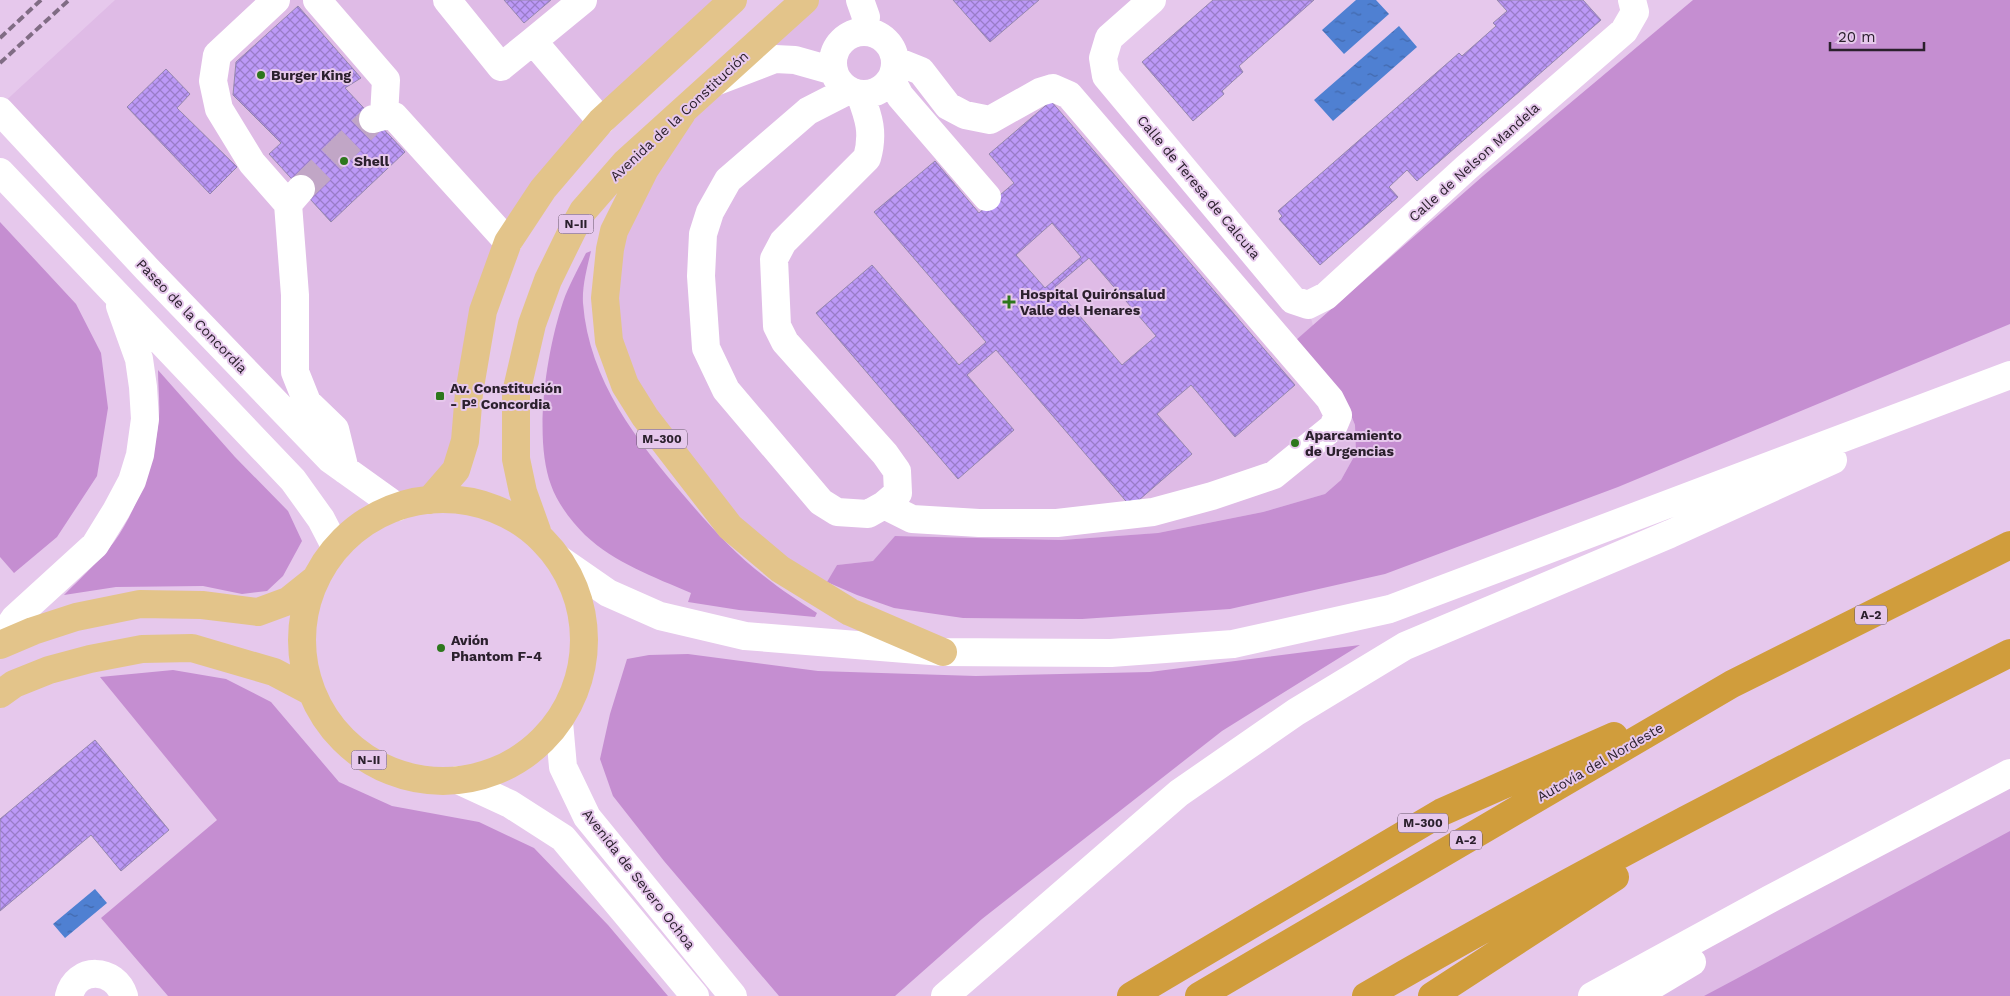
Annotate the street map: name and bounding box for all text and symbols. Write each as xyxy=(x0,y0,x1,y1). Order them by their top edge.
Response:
scale bar xyxy=(1830,20,1924,52)
text: 20 m xyxy=(1838,28,1876,46)
street label: Avenida de la Constitución xyxy=(607,48,751,184)
place label: Burger King xyxy=(271,67,351,83)
marker: Burger King xyxy=(255,69,267,81)
street label: Calle de Nelson Mandela xyxy=(1406,99,1543,225)
street label: Calle de Teresa de Calcuta xyxy=(1134,112,1264,262)
place label: Shell xyxy=(354,153,389,169)
marker: Shell xyxy=(338,155,350,167)
road number: N-II xyxy=(558,214,594,233)
street label: Paseo de la Concordia xyxy=(133,256,251,376)
place label: Hospital Quirónsalud Valle del Henares xyxy=(1020,286,1165,318)
marker: Hospital Quirónsalud Valle del Henares xyxy=(1002,295,1016,309)
place label: Av. Constitución - Pº Concordia xyxy=(450,380,562,412)
marker: Av. Constitución - Pº Concordia xyxy=(434,390,446,402)
place label: Aparcamiento de Urgencias xyxy=(1305,427,1402,459)
road number: M-300 xyxy=(637,429,687,448)
marker: Aparcamiento de Urgencias xyxy=(1289,437,1301,449)
road number: A-2 xyxy=(1855,606,1887,624)
place label: Avión Phantom F-4 xyxy=(451,632,542,664)
marker: Avión Phantom F-4 xyxy=(435,642,447,654)
street label: Autovía del Nordeste xyxy=(1534,719,1666,805)
road number: N-II xyxy=(352,750,386,770)
street label: Avenida de Severo Ochoa xyxy=(579,806,699,952)
road number: M-300 xyxy=(1398,814,1448,832)
road number: A-2 xyxy=(1450,830,1482,850)

